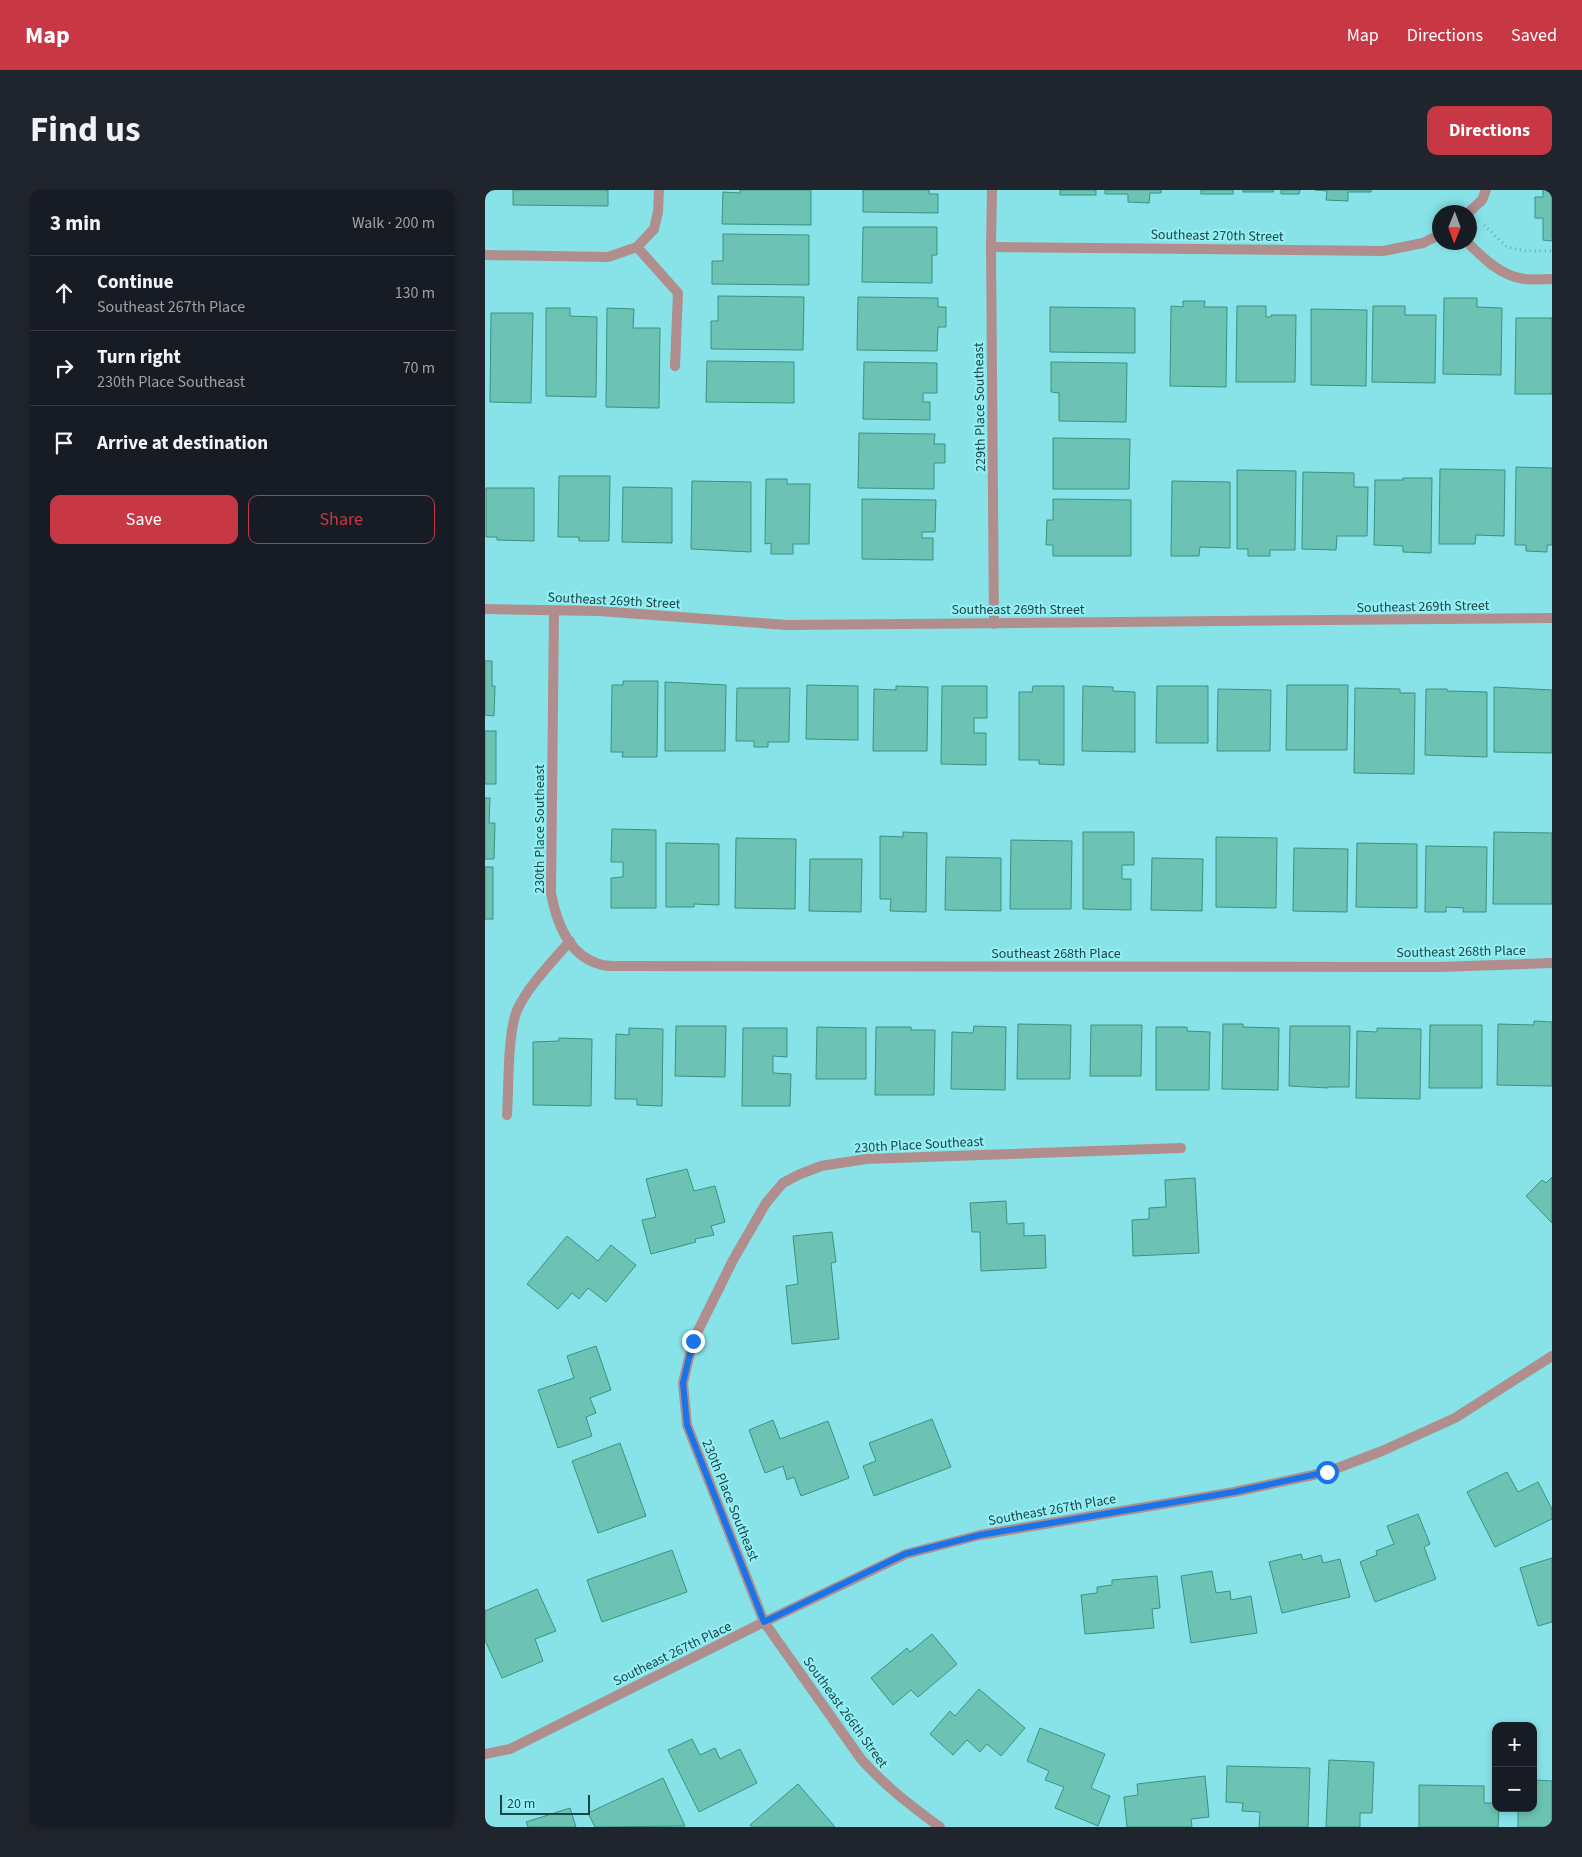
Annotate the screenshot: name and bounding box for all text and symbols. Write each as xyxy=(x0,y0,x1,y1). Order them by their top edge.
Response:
text: Map xyxy=(25,18,70,53)
text: Map xyxy=(1347,23,1379,48)
text: Directions xyxy=(1407,23,1483,48)
text: Saved xyxy=(1511,23,1557,48)
text: Find us xyxy=(30,105,140,155)
button: Directions xyxy=(1427,106,1552,155)
north arrow xyxy=(1432,205,1477,250)
text: 3 min xyxy=(50,208,101,238)
text: Walk · 200 m xyxy=(352,212,435,234)
street label: Southeast 270th Street xyxy=(1150,225,1284,247)
text: Continue xyxy=(97,269,174,296)
icon: ahead xyxy=(50,279,78,307)
text: 130 m xyxy=(395,282,435,304)
text: Southeast 267th Place xyxy=(97,296,245,318)
street label: 229th Place Southeast xyxy=(969,342,991,472)
text: Turn right xyxy=(97,344,181,371)
icon: right xyxy=(50,354,78,382)
text: 70 m xyxy=(403,357,435,379)
text: 230th Place Southeast xyxy=(97,371,245,393)
icon: arrive xyxy=(50,429,78,457)
text: Arrive at destination xyxy=(97,430,268,457)
button: Save xyxy=(50,495,238,544)
button: Share xyxy=(248,495,435,544)
street label: Southeast 269th Street xyxy=(547,588,681,614)
street label: Southeast 269th Street xyxy=(1356,596,1490,618)
street label: Southeast 269th Street xyxy=(951,600,1085,620)
street label: 230th Place Southeast xyxy=(530,764,550,894)
street label: Southeast 268th Place xyxy=(1396,941,1526,963)
street label: Southeast 268th Place xyxy=(991,944,1121,964)
street label: 230th Place Southeast xyxy=(854,1132,985,1158)
route end xyxy=(682,1330,705,1353)
street label: 230th Place Southeast xyxy=(697,1437,764,1564)
route start xyxy=(1316,1461,1339,1484)
street label: Southeast 267th Place xyxy=(987,1489,1118,1531)
street label: Southeast 267th Place xyxy=(610,1616,735,1691)
street label: Southeast 266th Street xyxy=(798,1653,893,1772)
map controls xyxy=(1492,1722,1537,1812)
button: + xyxy=(1492,1722,1537,1767)
button: − xyxy=(1492,1767,1537,1812)
scale bar xyxy=(500,1792,590,1815)
text: 20 m xyxy=(507,1794,535,1814)

